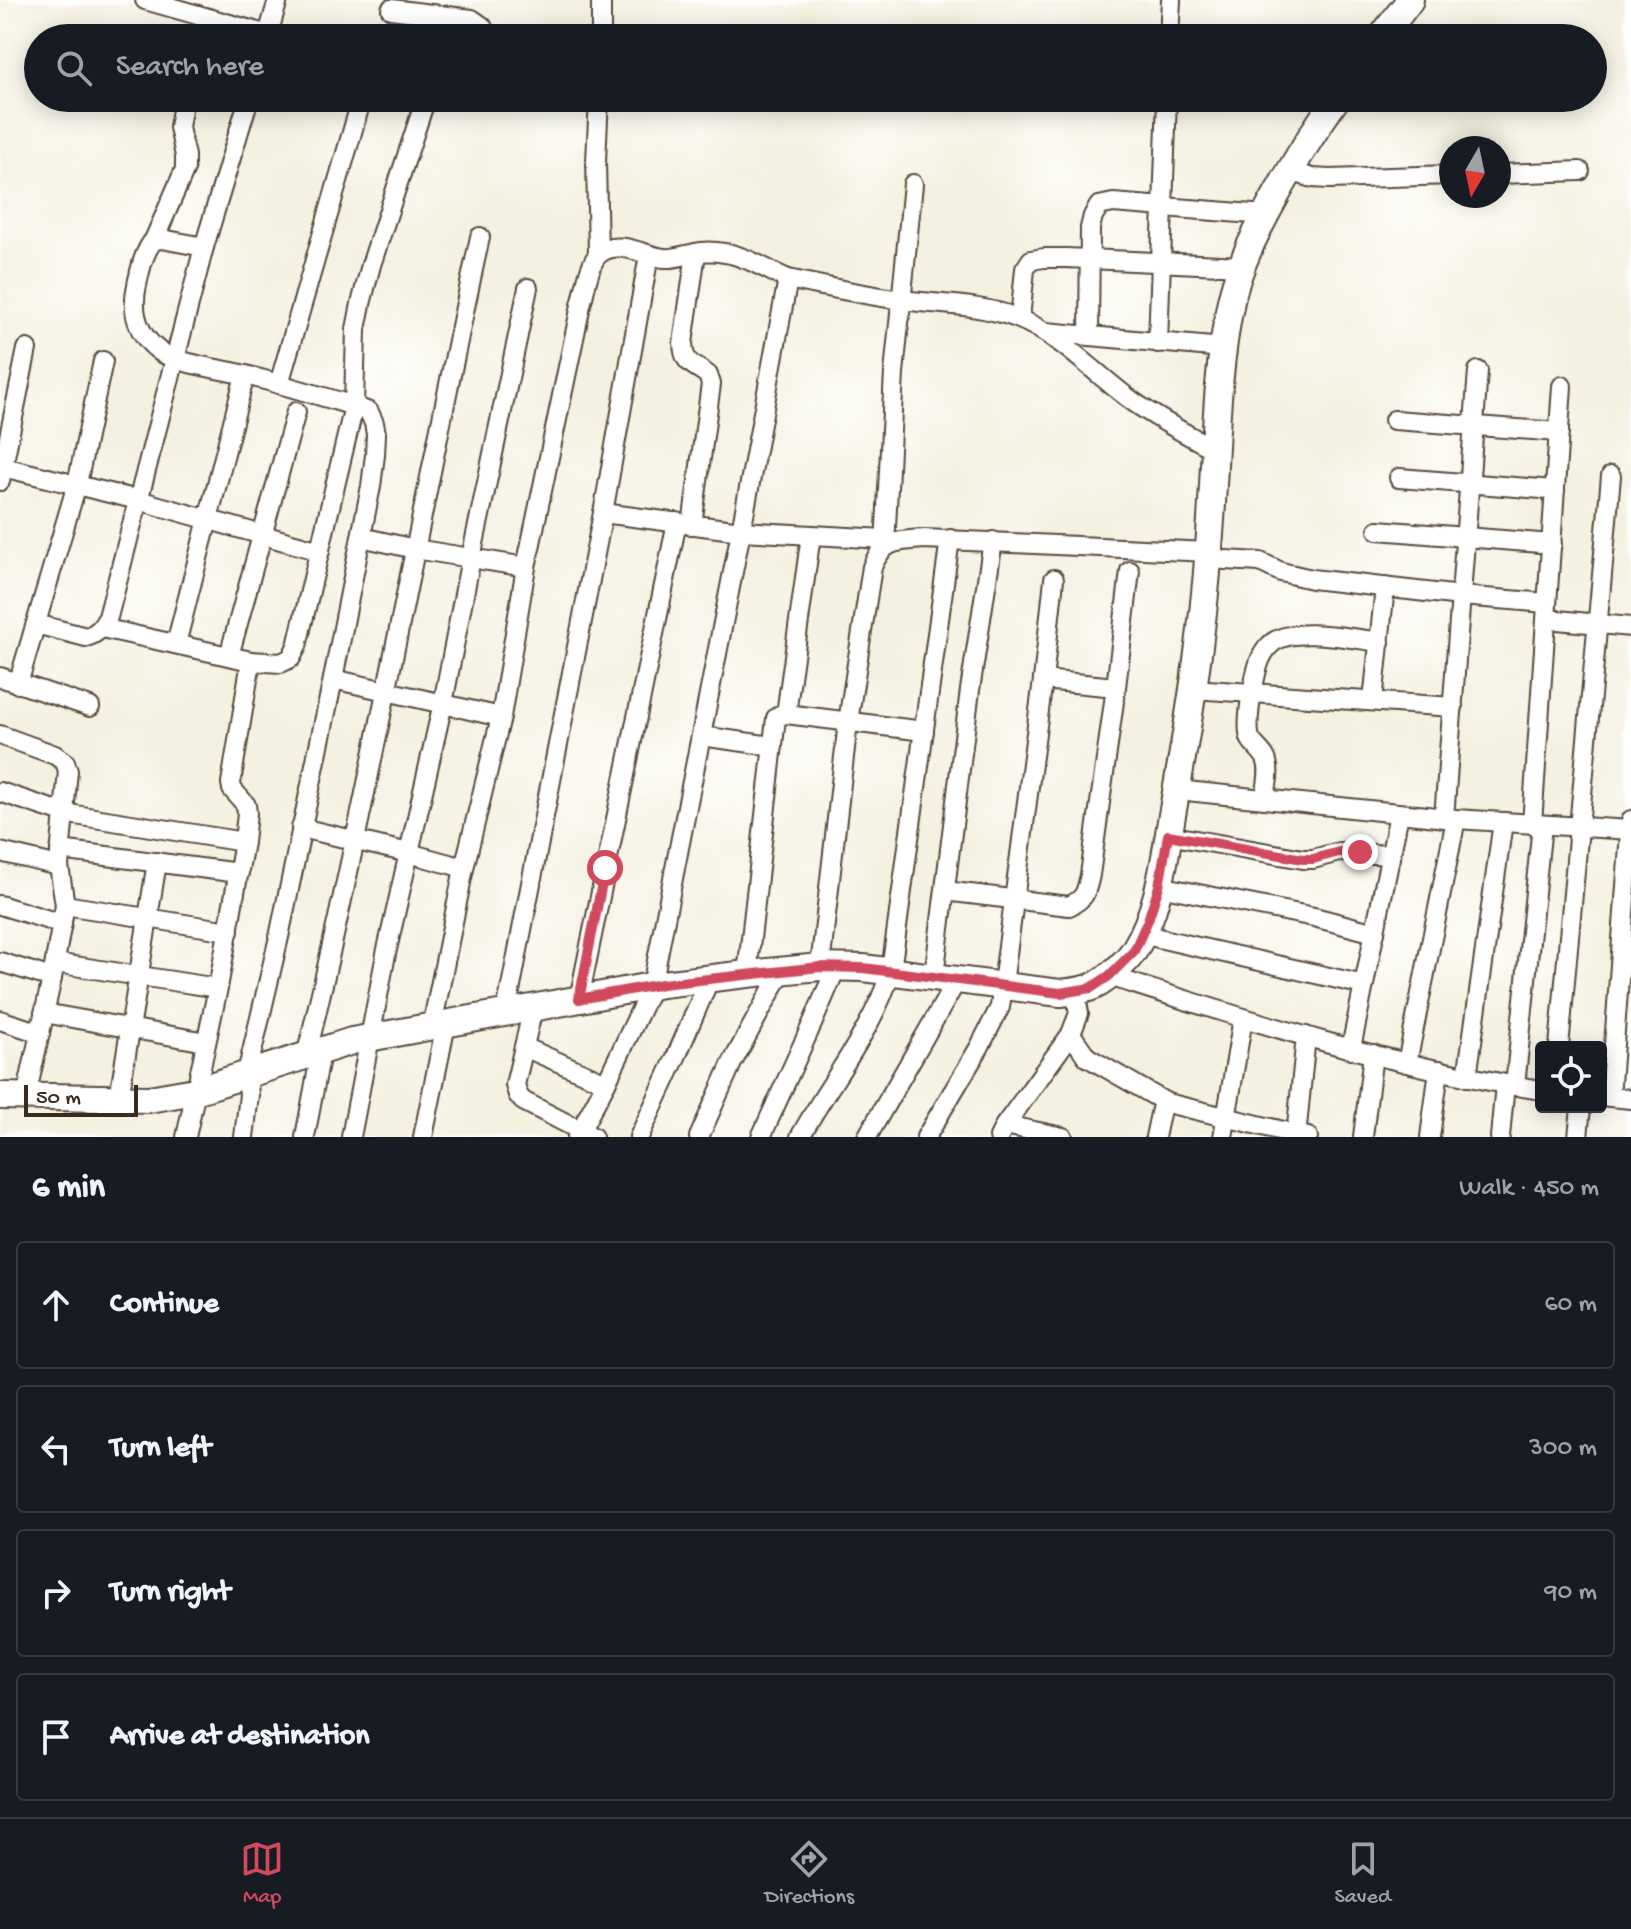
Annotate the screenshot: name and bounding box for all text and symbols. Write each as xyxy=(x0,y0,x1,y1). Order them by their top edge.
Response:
search box xyxy=(24,24,1607,112)
icon: search xyxy=(52,46,96,90)
text: Search here xyxy=(116,51,264,86)
north arrow xyxy=(1439,136,1511,208)
route end xyxy=(1342,834,1378,870)
route start xyxy=(587,850,623,886)
map controls xyxy=(1535,1041,1607,1113)
button: locate xyxy=(1535,1041,1607,1113)
scale bar xyxy=(24,1081,138,1117)
text: 50 m xyxy=(36,1086,81,1112)
text: 6 min xyxy=(32,1169,105,1209)
text: Walk · 450 m xyxy=(1459,1174,1599,1205)
icon: ahead xyxy=(34,1283,78,1327)
text: Continue xyxy=(110,1288,219,1323)
text: 60 m xyxy=(1544,1290,1597,1321)
icon: left xyxy=(34,1427,78,1471)
text: Turn left xyxy=(110,1432,211,1467)
text: 300 m xyxy=(1529,1434,1597,1465)
icon: right xyxy=(34,1571,78,1615)
text: Turn right xyxy=(110,1576,230,1611)
text: 90 m xyxy=(1545,1578,1597,1609)
icon: arrive xyxy=(34,1715,78,1759)
text: Arrive at destination xyxy=(110,1720,370,1755)
tab: Map xyxy=(240,1837,284,1911)
tab: Directions xyxy=(765,1837,854,1911)
tab: Saved xyxy=(1334,1837,1391,1911)

